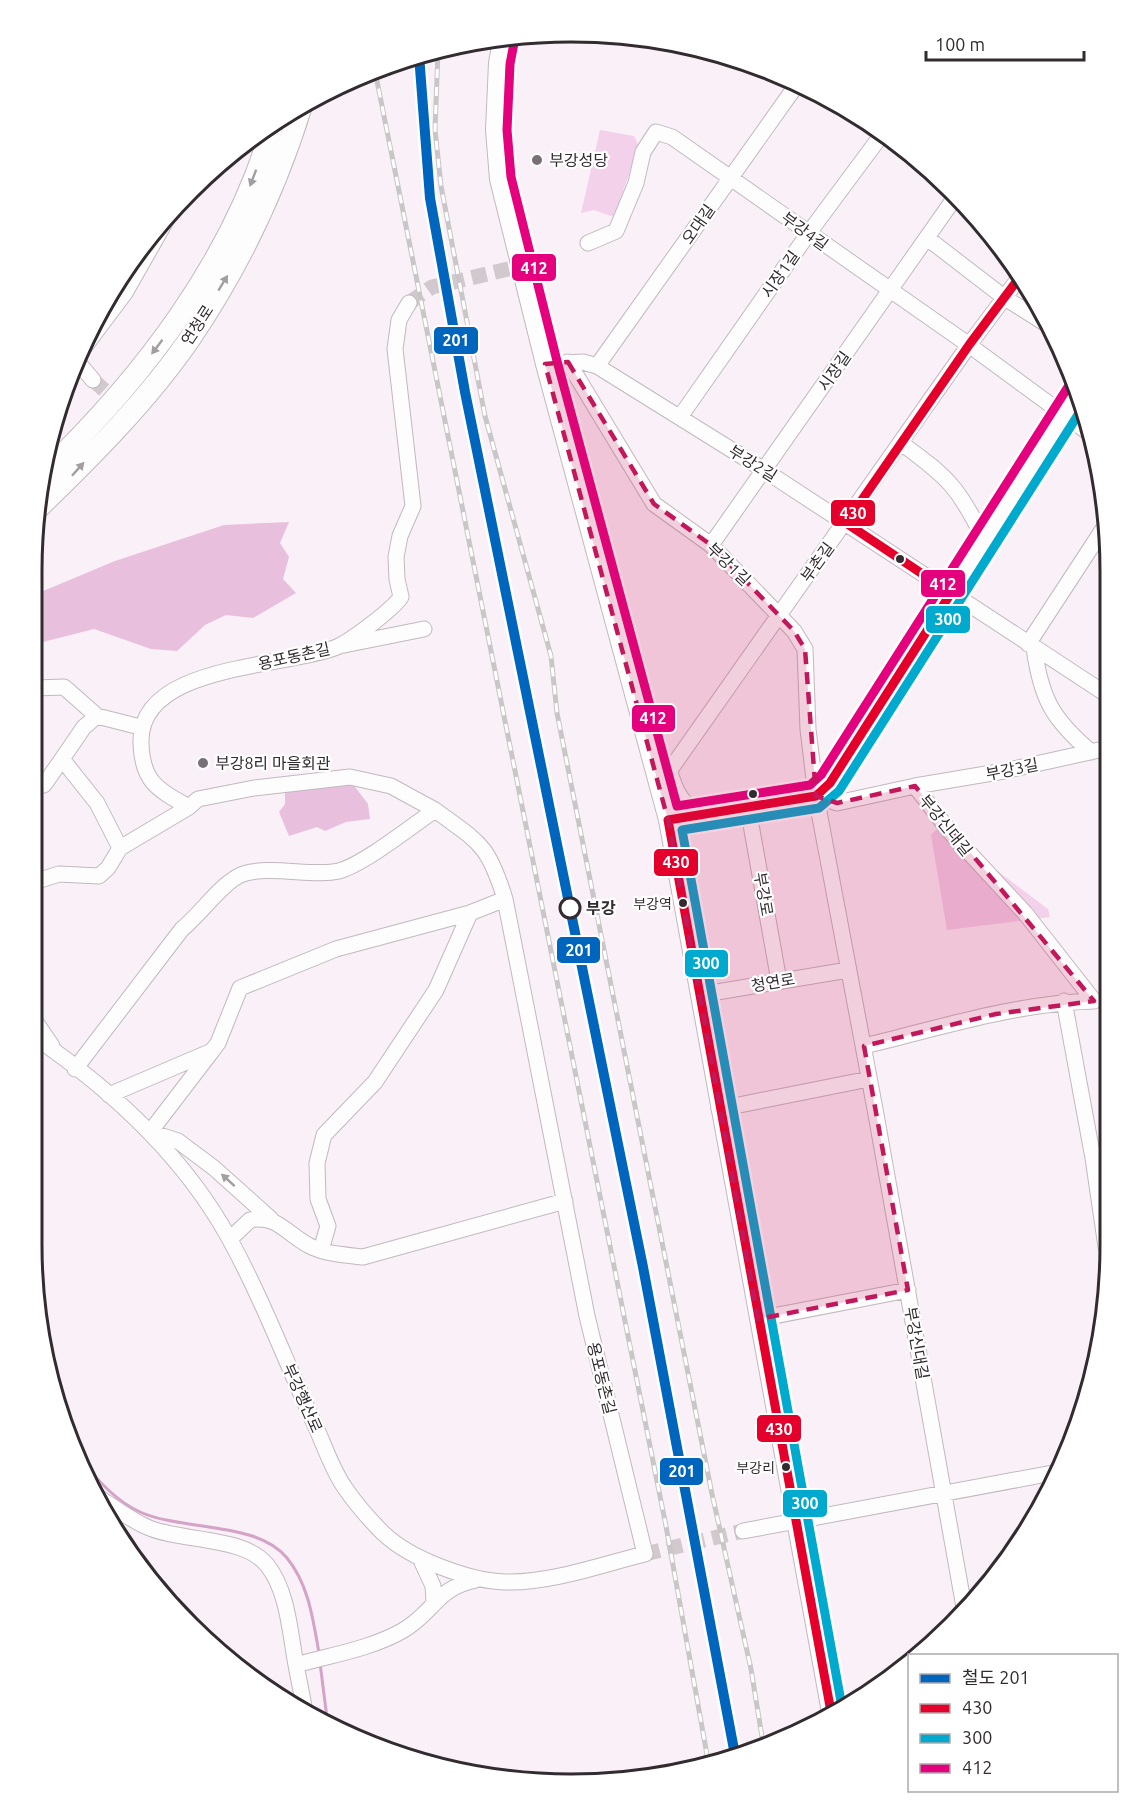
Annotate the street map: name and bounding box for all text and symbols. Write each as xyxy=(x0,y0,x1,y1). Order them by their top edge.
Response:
scale bar xyxy=(926,24,1084,62)
text: 100 m xyxy=(935,34,985,54)
place label: 부강성당 xyxy=(549,151,608,169)
marker: 부강성당 xyxy=(530,153,544,167)
one-way arrow xyxy=(248,170,258,188)
street label: 오대길 xyxy=(678,201,718,247)
street label: 부강4길 xyxy=(778,208,832,254)
street label: 시장1길 xyxy=(757,247,803,301)
line badge: 412 xyxy=(511,253,557,282)
text: 412 xyxy=(520,259,548,277)
one-way arrow xyxy=(218,275,229,291)
street label: 연청로 xyxy=(177,301,217,348)
line badge: 201 xyxy=(433,326,479,355)
text: 201 xyxy=(442,331,470,349)
one-way arrow xyxy=(151,340,163,355)
street label: 시장길 xyxy=(814,348,854,394)
street label: 부강2길 xyxy=(726,441,780,485)
one-way arrow xyxy=(71,462,84,477)
line badge: 430 xyxy=(830,499,876,527)
text: 430 xyxy=(839,504,867,522)
street label: 부강1길 xyxy=(704,539,754,589)
street label: 부촌길 xyxy=(797,539,837,585)
unlabelled marker xyxy=(894,553,906,565)
line badge: 412 xyxy=(920,569,966,598)
text: 412 xyxy=(929,575,957,593)
line badge: 300 xyxy=(925,605,971,634)
text: 300 xyxy=(934,610,962,628)
street label: 용포동촌길 xyxy=(256,639,332,673)
line badge: 412 xyxy=(631,704,676,733)
text: 412 xyxy=(639,709,667,727)
place label: 부강8리 마을회관 xyxy=(215,754,331,772)
street label: 부강3길 xyxy=(984,755,1040,783)
marker: 부강8리 마을회관 xyxy=(196,756,210,770)
unlabelled marker xyxy=(747,788,759,800)
street label: 부강신대길 xyxy=(916,791,976,859)
line badge: 430 xyxy=(653,848,699,877)
text: 430 xyxy=(662,853,690,871)
street label: 부강로 xyxy=(751,871,777,918)
place label: 부강역 xyxy=(633,896,672,912)
marker: 부강 xyxy=(559,897,581,919)
marker: 부강역 xyxy=(677,897,689,909)
place label: 부강 xyxy=(586,899,616,917)
line badge: 201 xyxy=(556,936,601,964)
text: 201 xyxy=(565,941,593,959)
line badge: 300 xyxy=(684,949,729,978)
text: 300 xyxy=(692,954,720,972)
street label: 청연로 xyxy=(750,969,797,995)
one-way arrow xyxy=(220,1173,235,1187)
street label: 부강신대길 xyxy=(902,1305,932,1381)
street label: 용포동촌길 xyxy=(584,1340,620,1416)
street label: 부강행산로 xyxy=(280,1361,326,1436)
line badge: 430 xyxy=(756,1414,802,1443)
text: 430 xyxy=(765,1420,793,1438)
line badge: 201 xyxy=(659,1457,704,1486)
place label: 부강리 xyxy=(736,1460,775,1476)
marker: 부강리 xyxy=(780,1461,792,1473)
text: 201 xyxy=(668,1462,696,1480)
line badge: 300 xyxy=(782,1489,828,1518)
text: 300 xyxy=(791,1494,819,1512)
legend xyxy=(908,1654,1118,1792)
text: 철도 201 xyxy=(962,1667,1030,1687)
text: 430 xyxy=(962,1697,992,1717)
text: 300 xyxy=(962,1727,992,1747)
text: 412 xyxy=(962,1757,992,1777)

